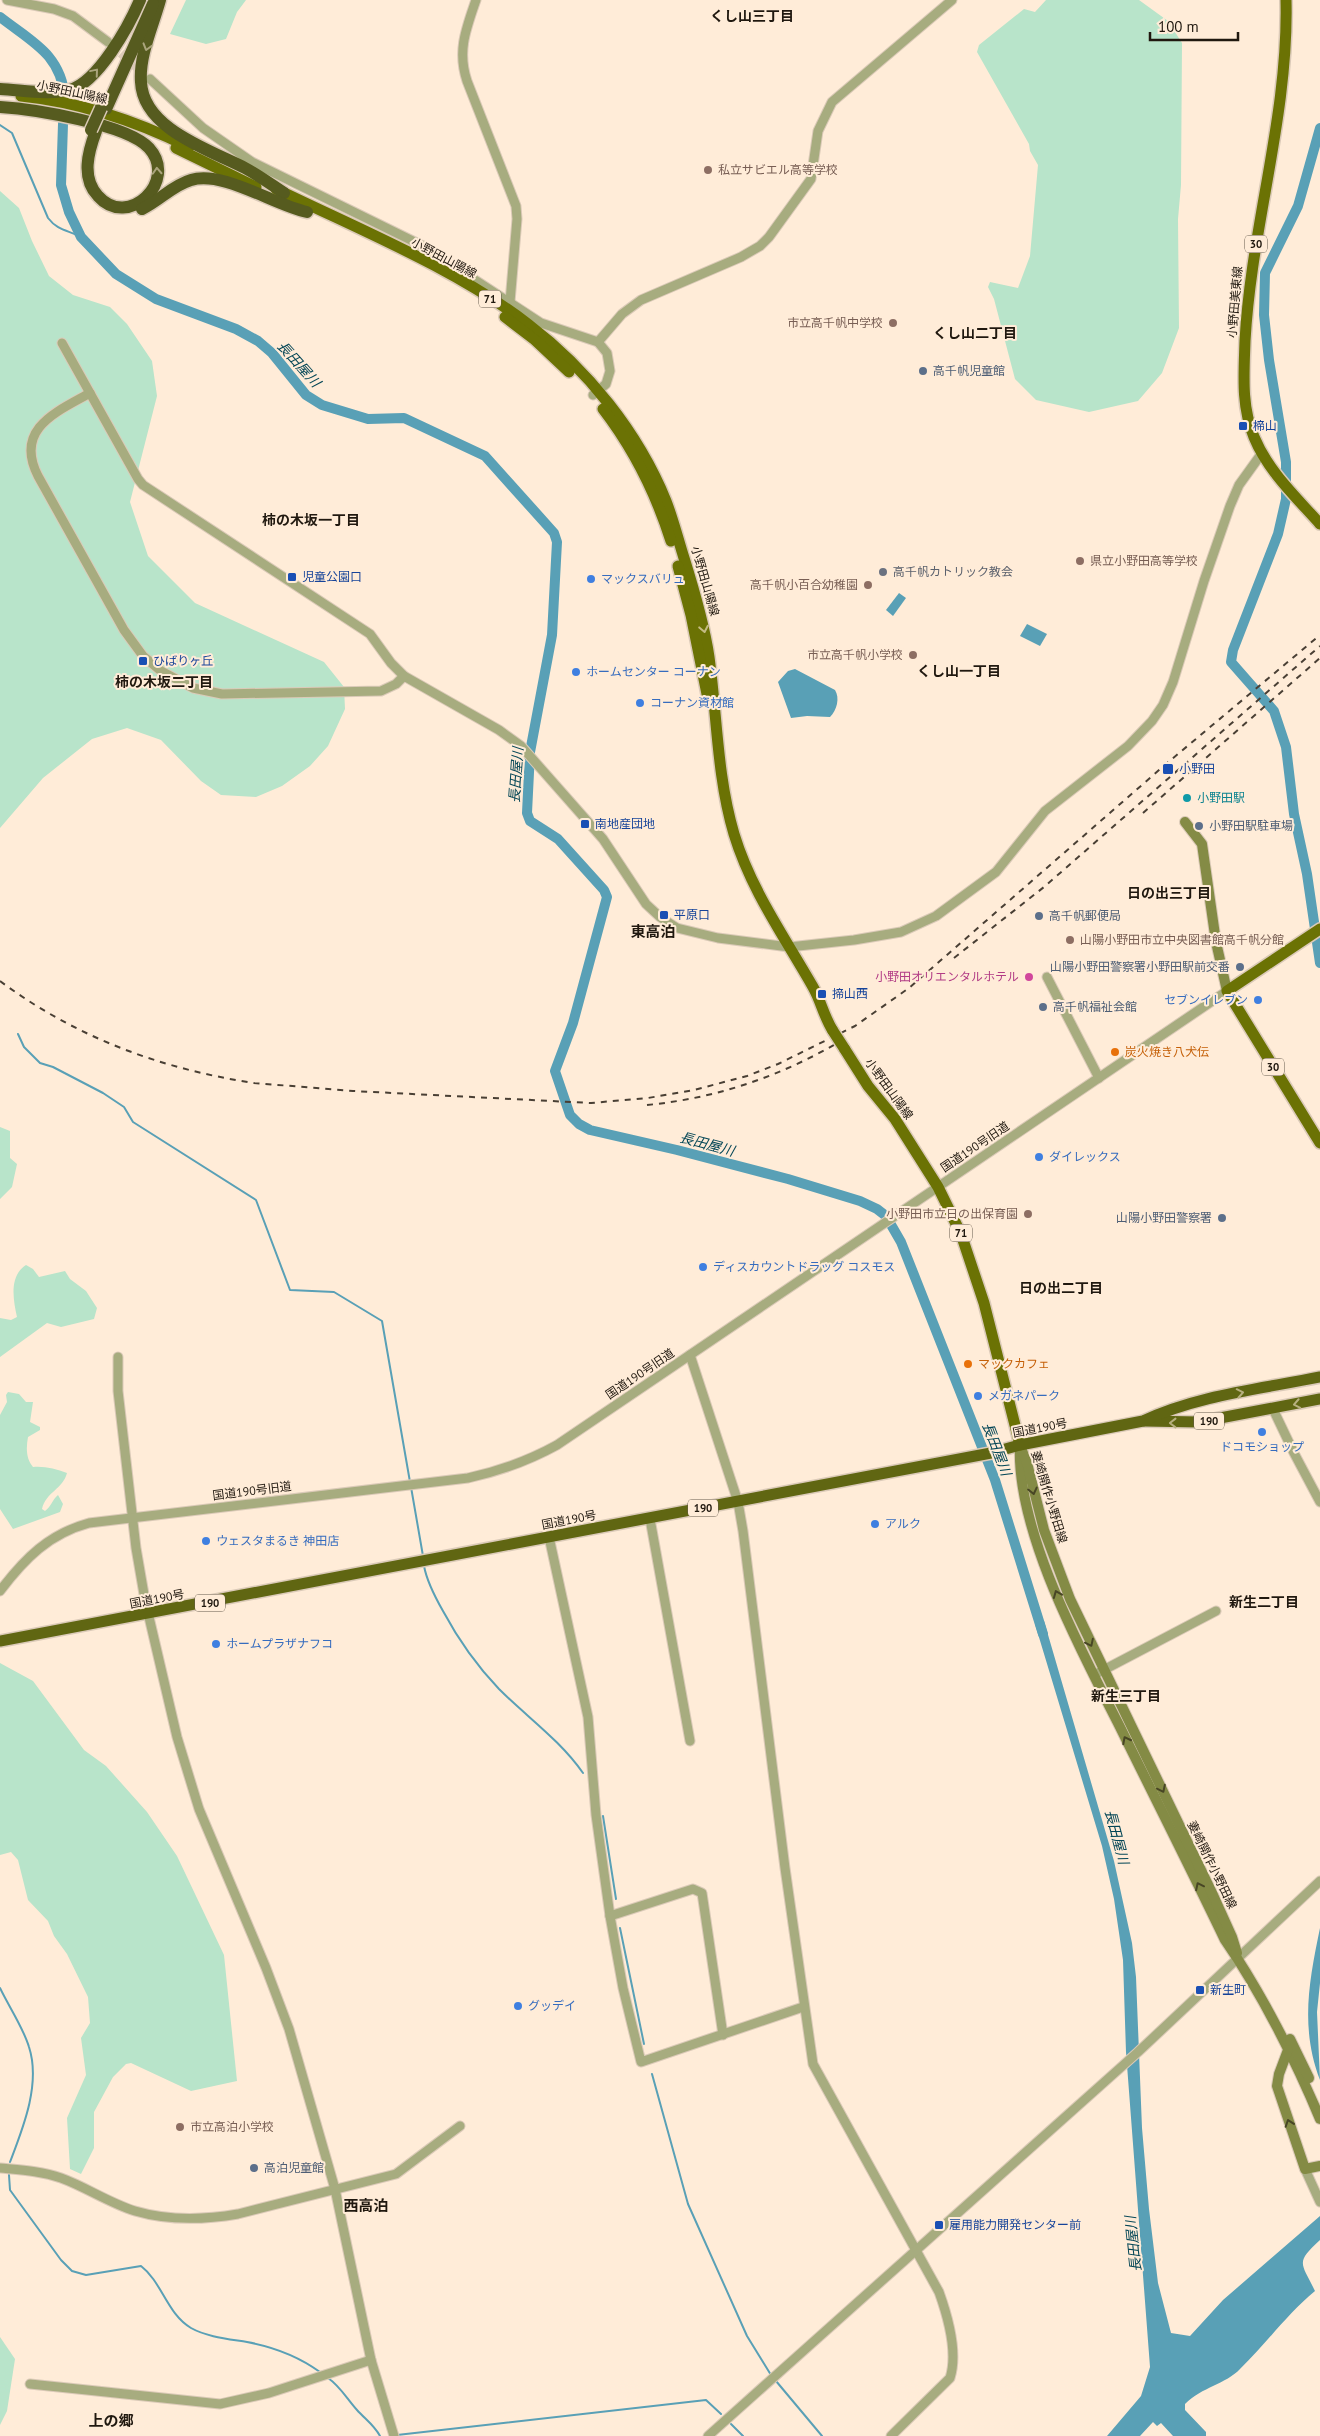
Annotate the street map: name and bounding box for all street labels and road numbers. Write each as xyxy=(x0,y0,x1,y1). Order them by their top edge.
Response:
street label: 小野田山陽線 xyxy=(35,77,109,106)
street label: 小野田山陽線 xyxy=(409,234,480,281)
road number: 30 xyxy=(1245,235,1267,252)
street label: 小野田美東線 xyxy=(1224,265,1245,338)
road number: 71 xyxy=(479,290,501,308)
street label: 小野田山陽線 xyxy=(688,544,723,618)
street label: 小野田山陽線 xyxy=(862,1055,917,1122)
road number: 30 xyxy=(1262,1058,1284,1076)
street label: 国道190号旧道 xyxy=(938,1118,1012,1175)
road number: 71 xyxy=(950,1224,972,1242)
street label: 国道190号旧道 xyxy=(603,1345,677,1402)
road number: 190 xyxy=(1194,1412,1224,1430)
street label: 国道190号 xyxy=(1011,1415,1069,1440)
street label: 妻崎開作小野田線 xyxy=(1028,1449,1071,1545)
street label: 国道190号旧道 xyxy=(212,1478,292,1503)
road number: 190 xyxy=(688,1500,718,1516)
street label: 国道190号 xyxy=(540,1507,598,1532)
street label: 国道190号 xyxy=(128,1586,186,1611)
road number: 190 xyxy=(195,1595,225,1612)
street label: 妻崎開作小野田線 xyxy=(1185,1818,1240,1911)

